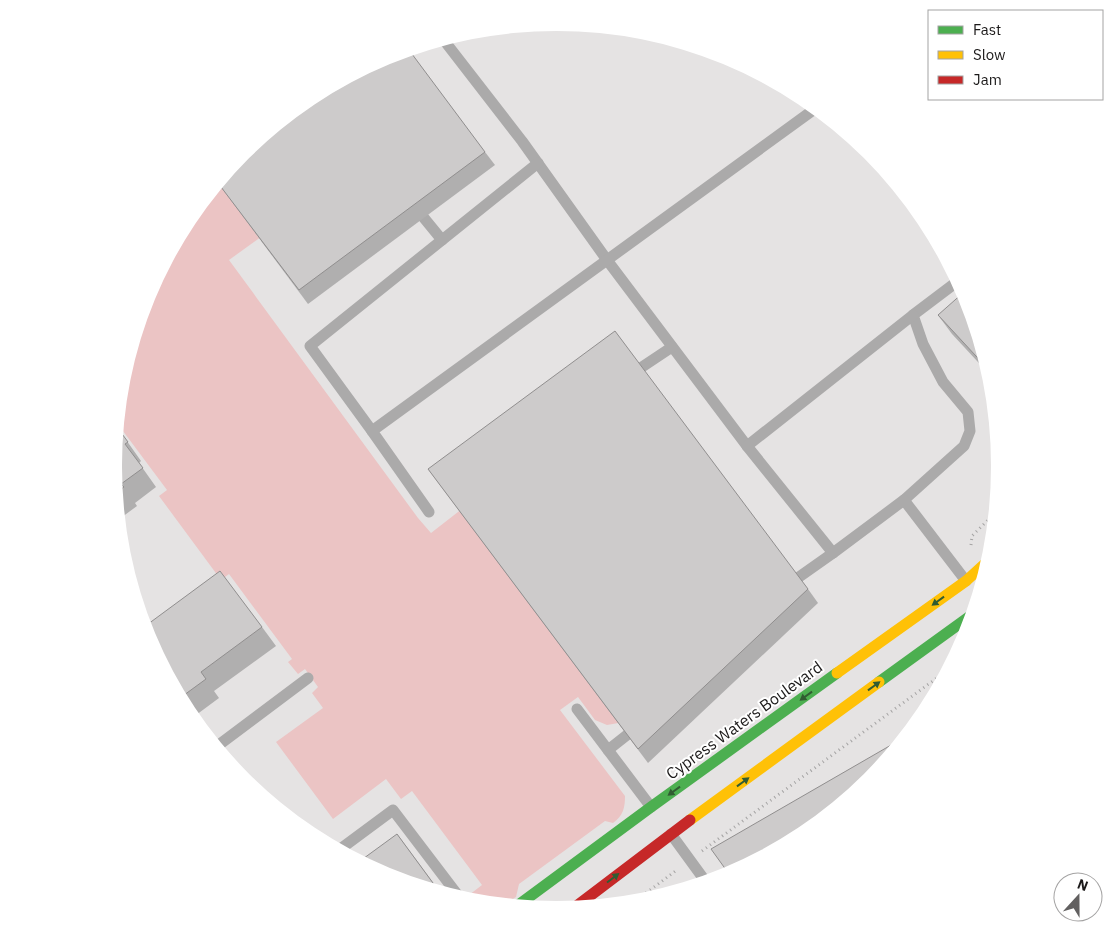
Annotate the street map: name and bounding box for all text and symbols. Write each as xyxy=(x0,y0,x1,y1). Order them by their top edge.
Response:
legend xyxy=(928,10,1103,100)
text: Fast xyxy=(973,20,1001,39)
text: Slow xyxy=(973,45,1006,64)
text: Jam xyxy=(973,70,1002,89)
one-way arrow xyxy=(931,596,945,606)
street label: Cypress Waters Boulevard xyxy=(662,657,826,783)
one-way arrow xyxy=(867,681,881,691)
one-way arrow xyxy=(799,691,813,701)
one-way arrow xyxy=(736,777,750,787)
one-way arrow xyxy=(668,785,681,796)
north arrow xyxy=(1053,872,1103,922)
one-way arrow xyxy=(606,873,619,884)
text: N xyxy=(1075,875,1091,895)

